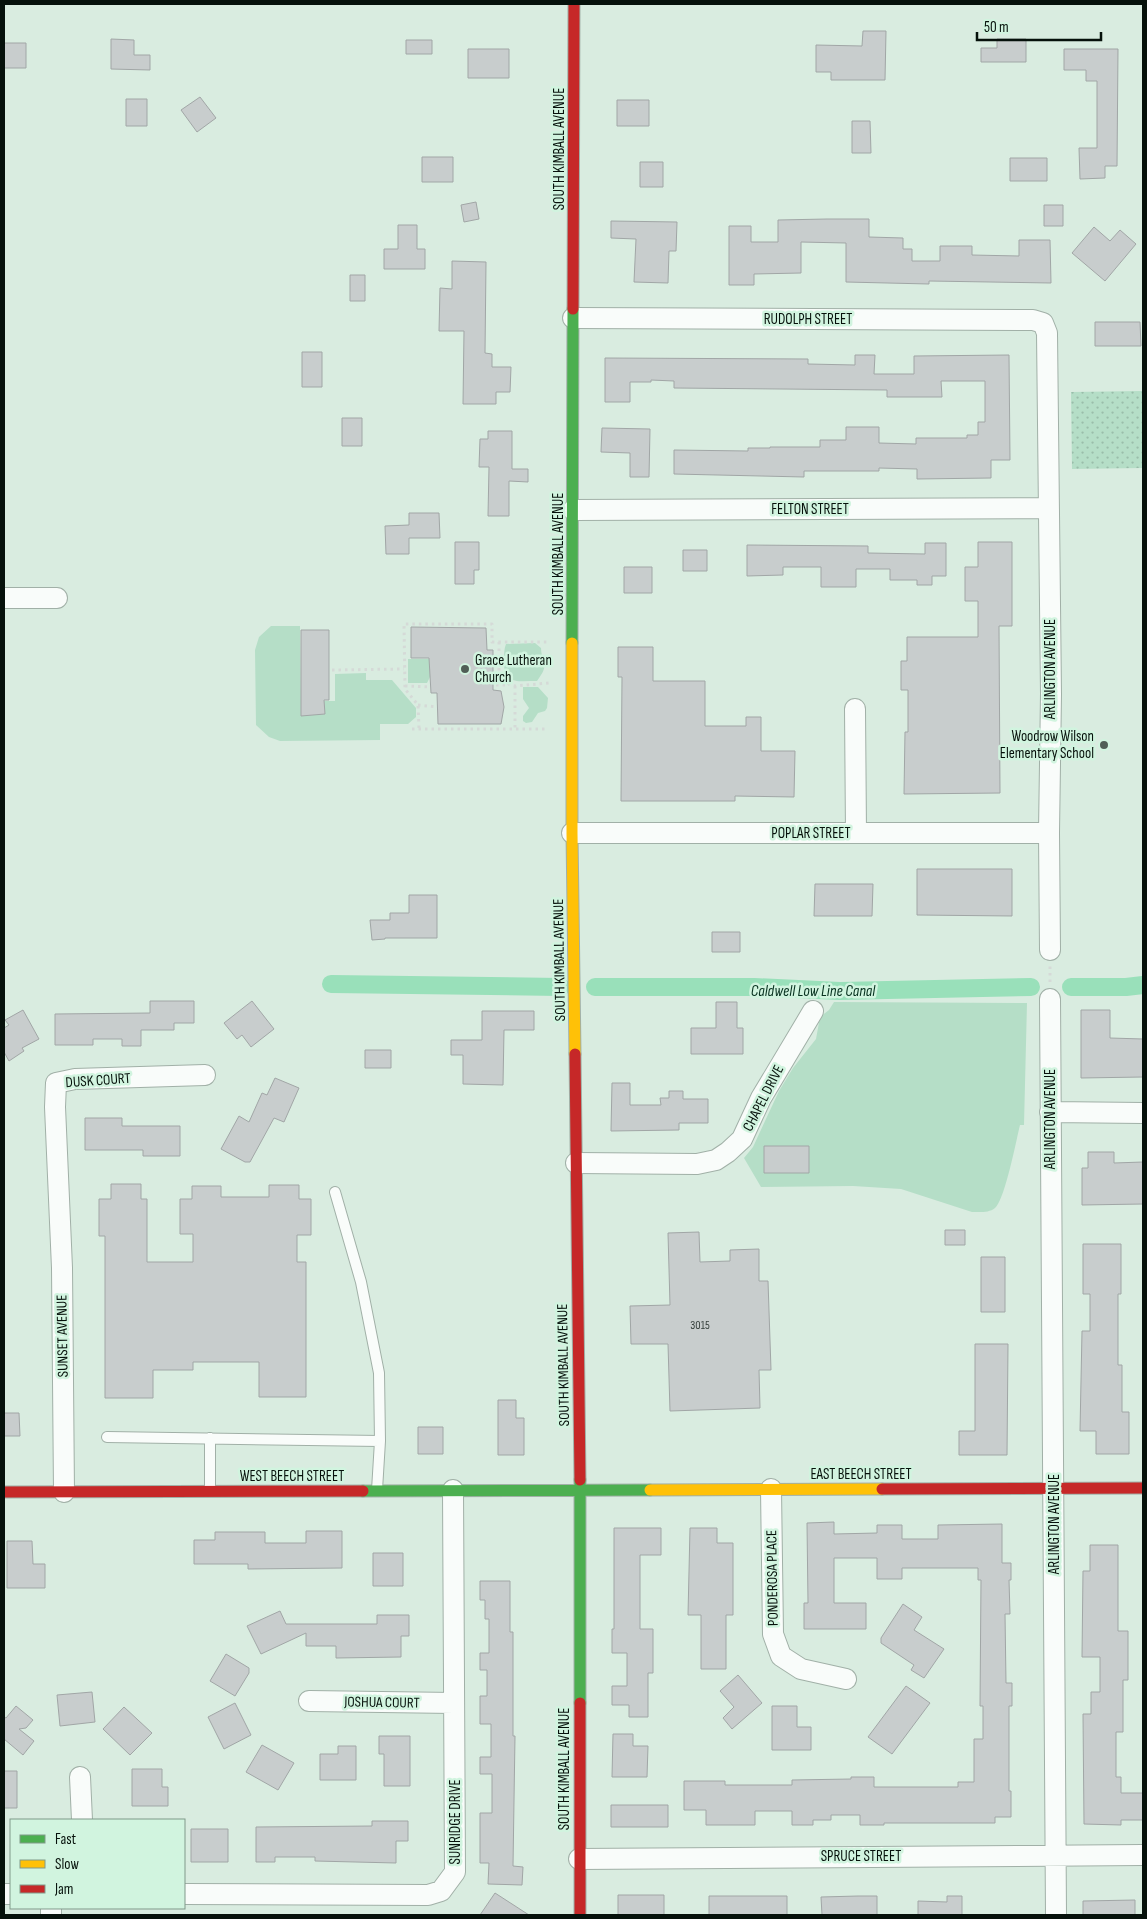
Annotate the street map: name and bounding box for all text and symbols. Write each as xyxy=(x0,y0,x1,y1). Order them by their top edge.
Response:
scale bar xyxy=(977,10,1101,42)
text: 50 m xyxy=(984,18,1009,37)
street label: SOUTH KIMBALL AVENUE xyxy=(550,88,569,210)
street label: RUDOLPH STREET xyxy=(764,310,852,329)
street label: SOUTH KIMBALL AVENUE xyxy=(549,493,568,615)
street label: FELTON STREET xyxy=(771,500,849,519)
street label: ARLINGTON AVENUE xyxy=(1041,619,1060,720)
place label: Grace Lutheran Church xyxy=(475,651,552,687)
marker: Grace Lutheran Church xyxy=(459,663,471,675)
place label: Woodrow Wilson Elementary School xyxy=(1000,727,1094,763)
marker: Woodrow Wilson Elementary School xyxy=(1098,739,1110,751)
street label: POPLAR STREET xyxy=(771,824,851,843)
street label: SOUTH KIMBALL AVENUE xyxy=(549,898,570,1021)
water label: Caldwell Low Line Canal xyxy=(751,982,876,1001)
street label: CHAPEL DRIVE xyxy=(739,1062,788,1135)
street label: DUSK COURT xyxy=(65,1069,131,1092)
street label: ARLINGTON AVENUE xyxy=(1041,1069,1060,1170)
street label: SUNSET AVENUE xyxy=(52,1294,73,1378)
street label: SOUTH KIMBALL AVENUE xyxy=(553,1303,574,1426)
house number: 3015 xyxy=(690,1318,710,1333)
street label: EAST BEECH STREET xyxy=(810,1465,912,1484)
street label: WEST BEECH STREET xyxy=(240,1467,344,1486)
street label: ARLINGTON AVENUE xyxy=(1045,1474,1064,1575)
street label: PONDEROSA PLACE xyxy=(762,1530,783,1626)
street label: JOSHUA COURT xyxy=(343,1692,420,1713)
street label: SOUTH KIMBALL AVENUE xyxy=(555,1708,574,1830)
street label: SUNRIDGE DRIVE xyxy=(446,1779,465,1865)
legend xyxy=(10,1819,185,1909)
text: Fast xyxy=(55,1830,77,1849)
street label: SPRUCE STREET xyxy=(821,1847,901,1866)
text: Slow xyxy=(55,1855,79,1874)
text: Jam xyxy=(54,1880,73,1899)

